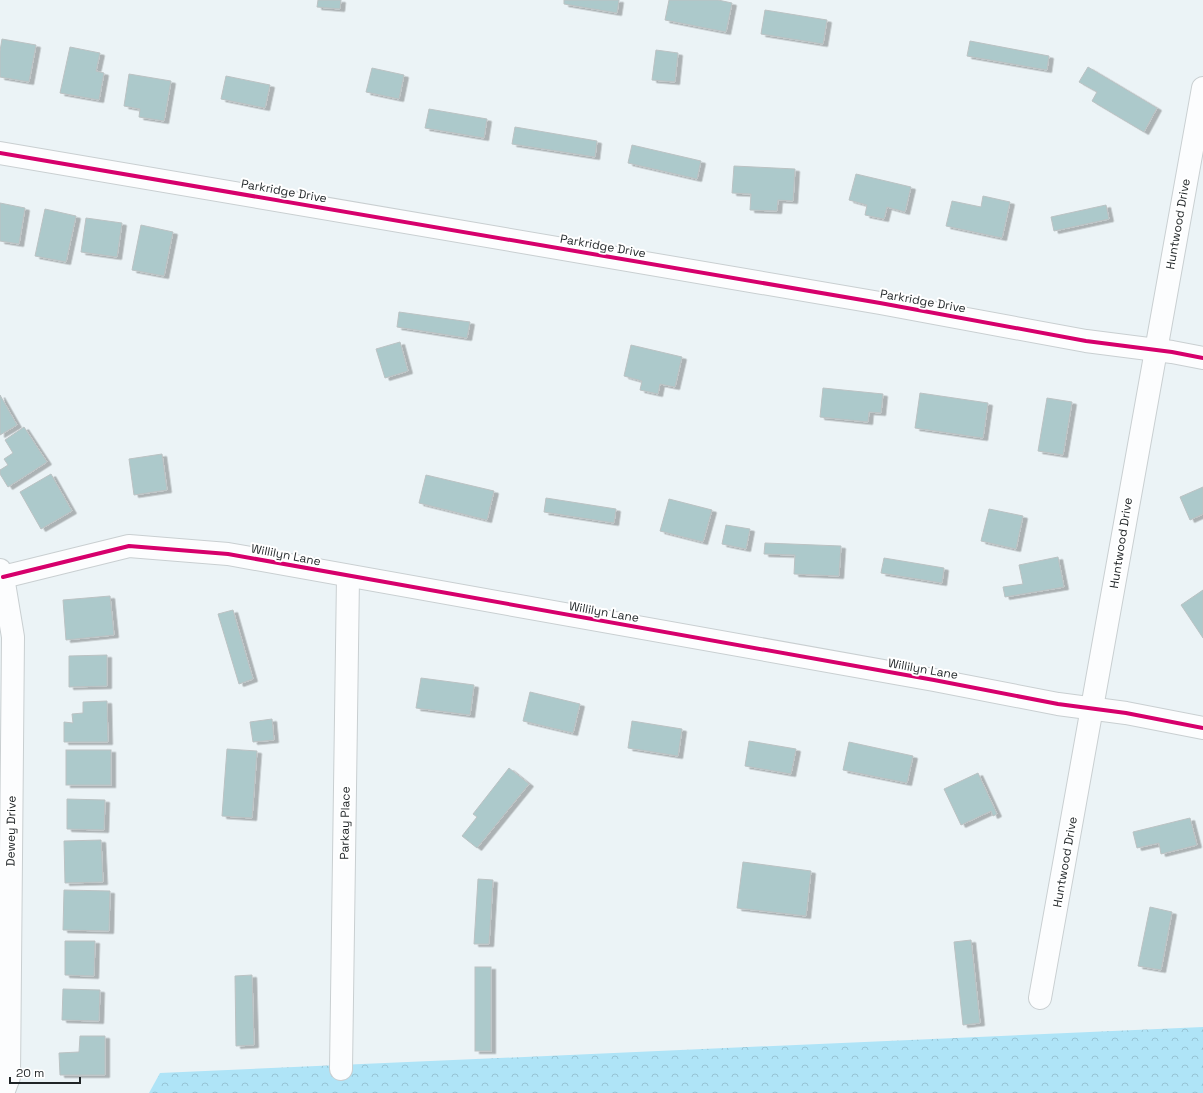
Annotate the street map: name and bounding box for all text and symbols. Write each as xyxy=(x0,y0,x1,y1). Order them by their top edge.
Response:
street label: Parkridge Drive xyxy=(240,176,328,206)
street label: Huntwood Drive xyxy=(1162,177,1194,271)
street label: Parkridge Drive xyxy=(559,231,647,261)
street label: Parkridge Drive xyxy=(879,286,967,316)
street label: Huntwood Drive xyxy=(1106,496,1136,590)
street label: Willilyn Lane xyxy=(250,540,322,570)
street label: Willilyn Lane xyxy=(568,598,640,626)
street label: Willilyn Lane xyxy=(887,655,959,683)
street label: Parkay Place xyxy=(336,786,354,860)
street label: Dewey Drive xyxy=(2,796,20,866)
street label: Huntwood Drive xyxy=(1049,815,1081,909)
scale bar xyxy=(10,1059,80,1085)
text: 20 m xyxy=(16,1065,44,1081)

